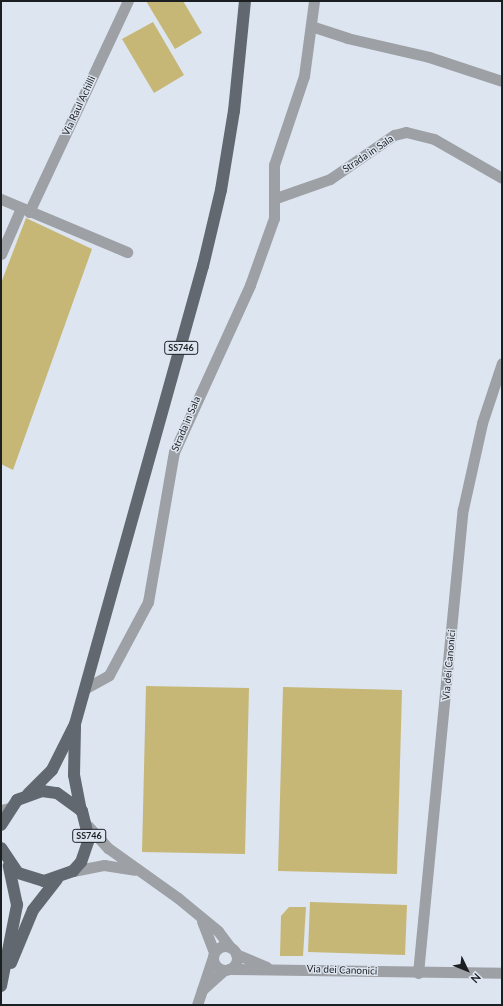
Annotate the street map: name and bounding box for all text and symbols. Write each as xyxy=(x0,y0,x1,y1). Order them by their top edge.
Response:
street label: Via Raul Achilli xyxy=(60,74,98,138)
street label: Strada in Sala xyxy=(340,133,396,175)
road number: SS746 xyxy=(164,341,198,355)
street label: Strada in Sala xyxy=(169,395,203,453)
street label: Via dei Canonici xyxy=(440,629,458,701)
road number: SS746 xyxy=(72,829,106,843)
north arrow xyxy=(447,950,487,990)
street label: Via dei Canonici xyxy=(307,963,377,977)
text: N xyxy=(469,971,484,986)

